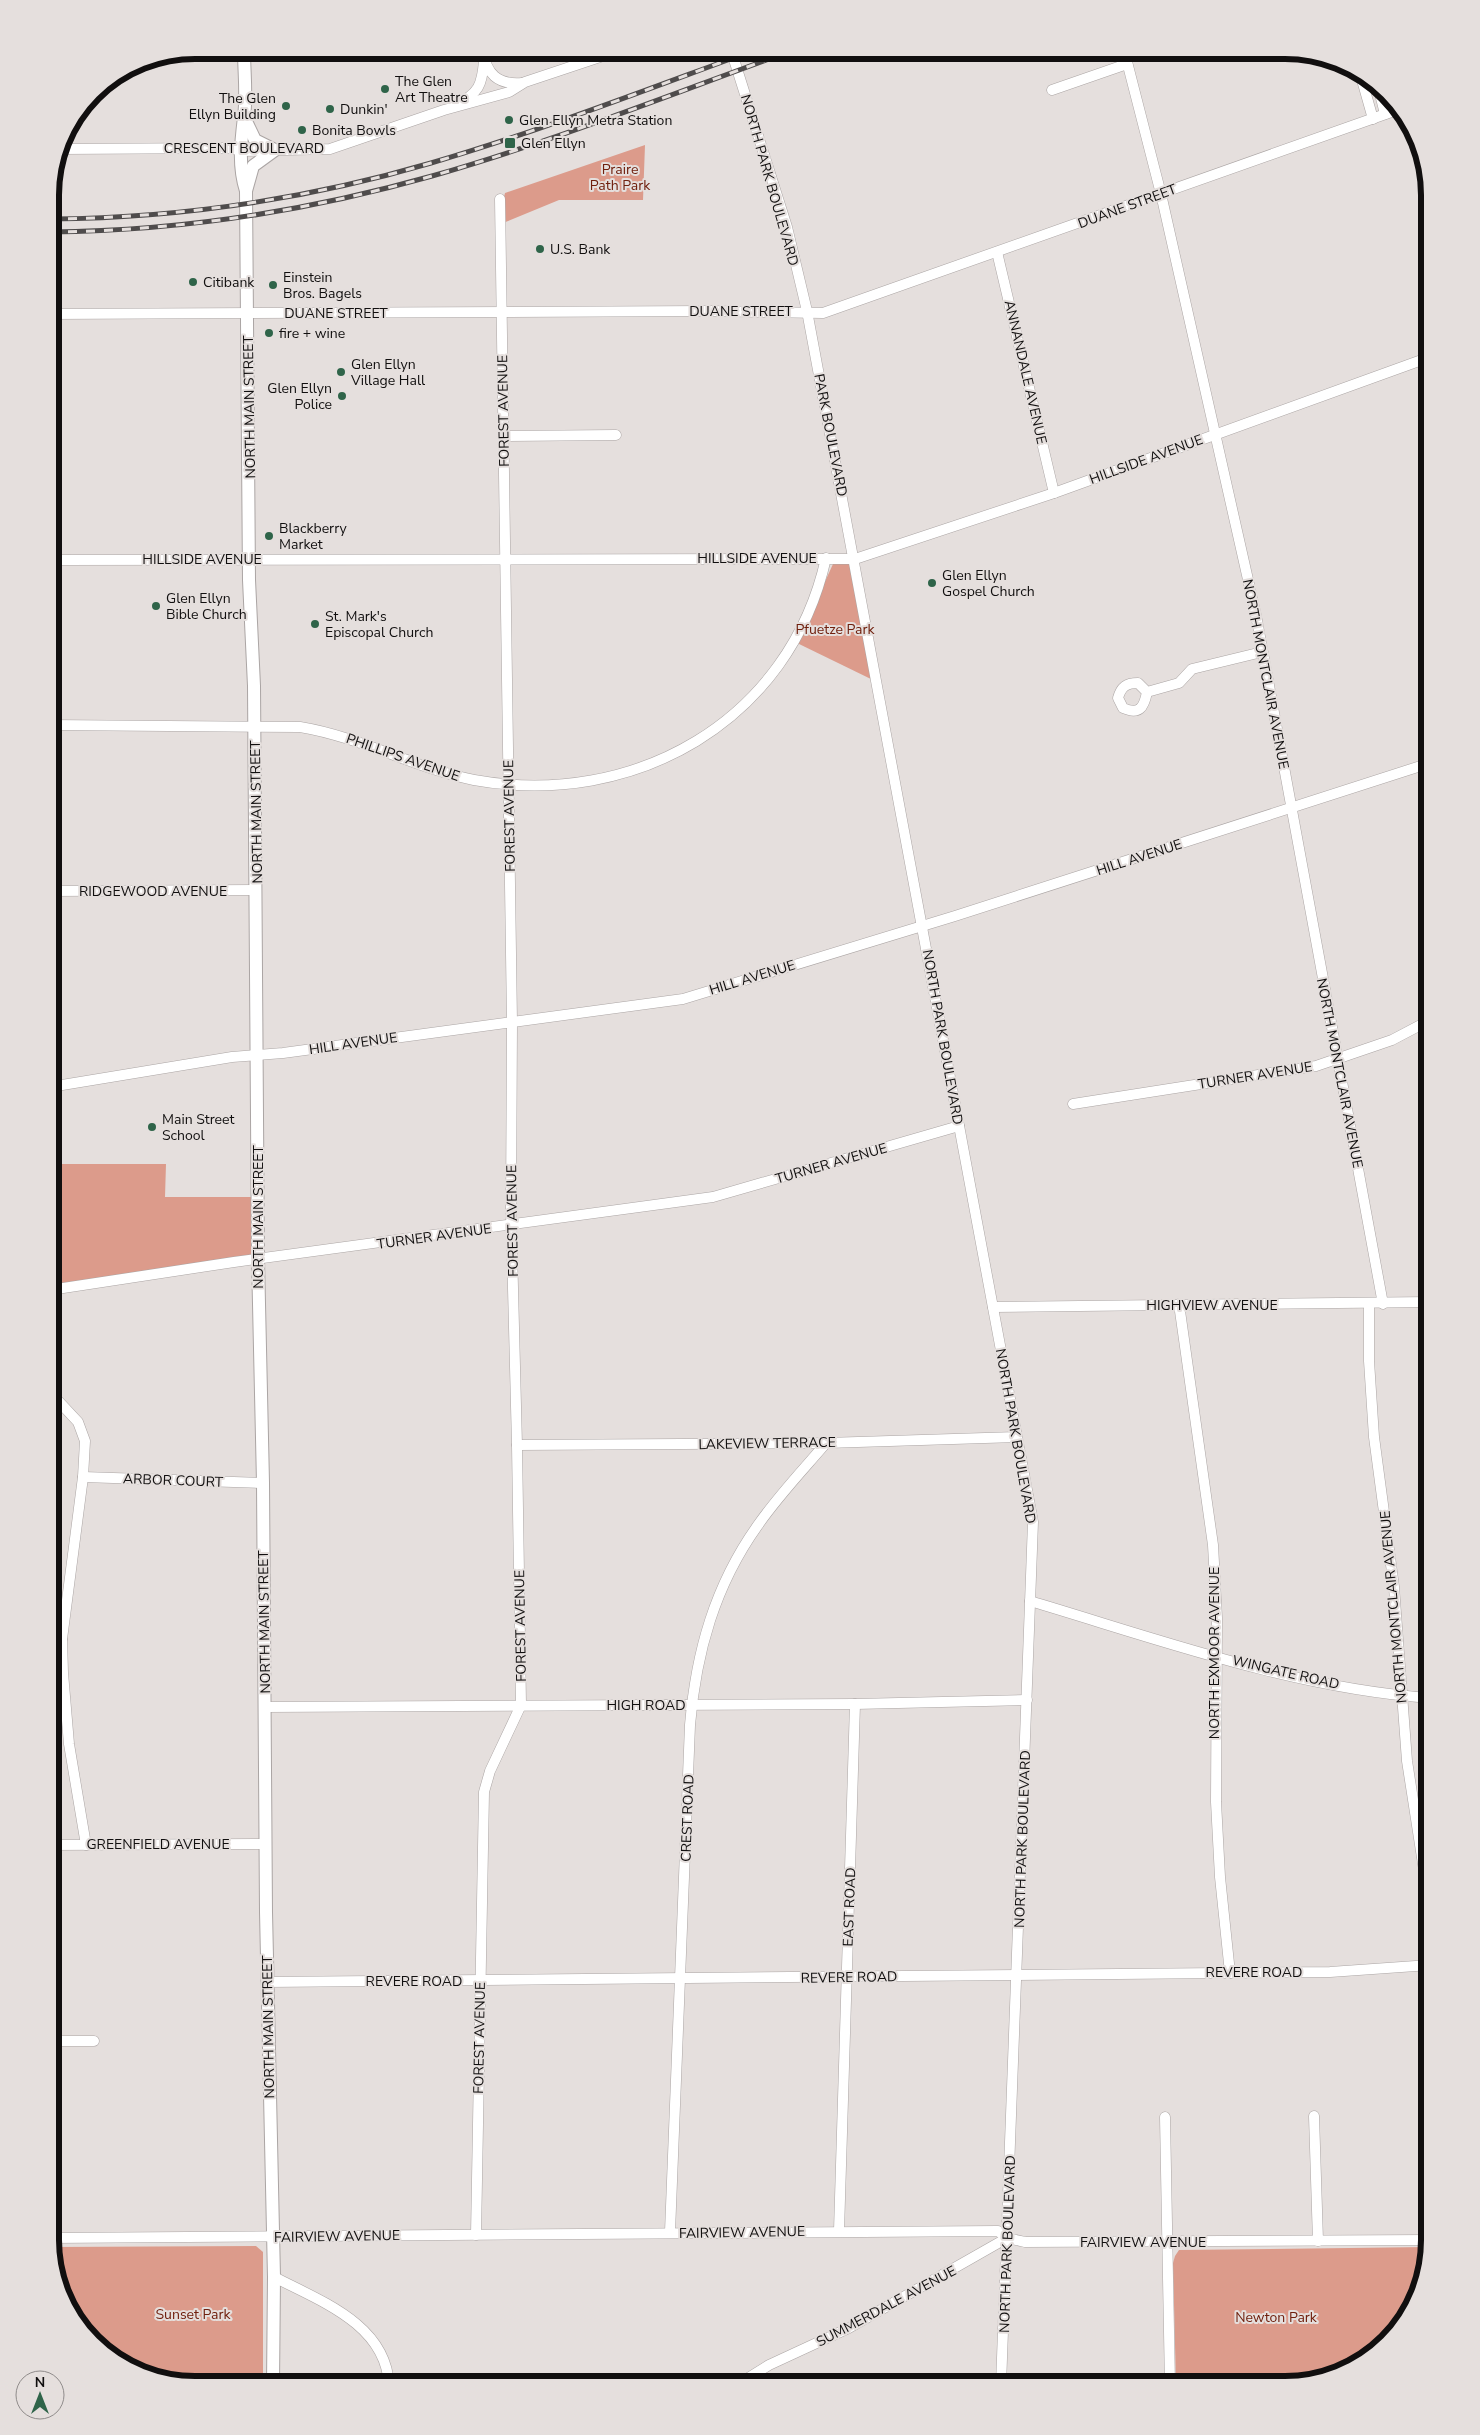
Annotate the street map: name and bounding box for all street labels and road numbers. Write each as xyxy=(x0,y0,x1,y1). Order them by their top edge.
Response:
street label: NORTH PARK BOULEVARD xyxy=(736,92,803,268)
street label: CRESCENT BOULEVARD xyxy=(164,139,324,158)
street label: DUANE STREET xyxy=(1075,180,1180,233)
street label: ANNANDALE AVENUE xyxy=(1000,298,1051,446)
street label: DUANE STREET xyxy=(689,302,793,321)
street label: DUANE STREET xyxy=(284,304,388,323)
street label: NORTH MAIN STREET xyxy=(239,335,260,479)
street label: FOREST AVENUE xyxy=(493,355,514,467)
street label: PARK BOULEVARD xyxy=(809,372,852,498)
street label: HILLSIDE AVENUE xyxy=(1087,430,1206,489)
street label: HILLSIDE AVENUE xyxy=(697,549,817,568)
street label: HILLSIDE AVENUE xyxy=(142,550,262,569)
street label: NORTH MONTCLAIR AVENUE xyxy=(1238,577,1293,771)
street label: PHILLIPS AVENUE xyxy=(344,729,462,786)
street label: NORTH MAIN STREET xyxy=(246,740,267,884)
street label: FOREST AVENUE xyxy=(499,760,520,872)
street label: HILL AVENUE xyxy=(1094,835,1184,880)
street label: RIDGEWOOD AVENUE xyxy=(79,882,227,901)
street label: NORTH PARK BOULEVARD xyxy=(918,948,967,1126)
street label: HILL AVENUE xyxy=(707,955,797,1000)
street label: NORTH MONTCLAIR AVENUE xyxy=(1312,976,1367,1170)
street label: HILL AVENUE xyxy=(308,1028,398,1059)
street label: TURNER AVENUE xyxy=(1197,1057,1314,1094)
street label: TURNER AVENUE xyxy=(773,1138,889,1189)
street label: NORTH MAIN STREET xyxy=(249,1145,268,1289)
street label: FOREST AVENUE xyxy=(502,1165,523,1277)
street label: TURNER AVENUE xyxy=(376,1219,493,1254)
street label: HIGHVIEW AVENUE xyxy=(1146,1296,1278,1315)
street label: NORTH PARK BOULEVARD xyxy=(991,1347,1040,1525)
street label: LAKEVIEW TERRACE xyxy=(698,1433,836,1454)
street label: ARBOR COURT xyxy=(123,1469,224,1492)
street label: NORTH MONTCLAIR AVENUE xyxy=(1376,1510,1411,1704)
street label: NORTH MAIN STREET xyxy=(254,1550,275,1694)
street label: NORTH EXMOOR AVENUE xyxy=(1205,1567,1224,1739)
street label: FOREST AVENUE xyxy=(510,1570,531,1682)
street label: WINGATE ROAD xyxy=(1230,1651,1341,1694)
street label: HIGH ROAD xyxy=(606,1696,686,1715)
street label: NORTH PARK BOULEVARD xyxy=(1010,1750,1035,1928)
street label: CREST ROAD xyxy=(676,1774,699,1862)
street label: GREENFIELD AVENUE xyxy=(86,1835,230,1854)
street label: EAST ROAD xyxy=(839,1867,860,1947)
street label: NORTH MAIN STREET xyxy=(258,1955,279,2099)
street label: REVERE ROAD xyxy=(1206,1963,1302,1982)
street label: REVERE ROAD xyxy=(800,1967,898,1988)
street label: REVERE ROAD xyxy=(366,1972,462,1991)
street label: FOREST AVENUE xyxy=(469,1982,490,2094)
street label: NORTH PARK BOULEVARD xyxy=(995,2155,1020,2333)
street label: FAIRVIEW AVENUE xyxy=(679,2222,805,2243)
street label: FAIRVIEW AVENUE xyxy=(274,2226,400,2247)
street label: FAIRVIEW AVENUE xyxy=(1080,2233,1206,2252)
street label: SUMMERDALE AVENUE xyxy=(813,2261,960,2351)

